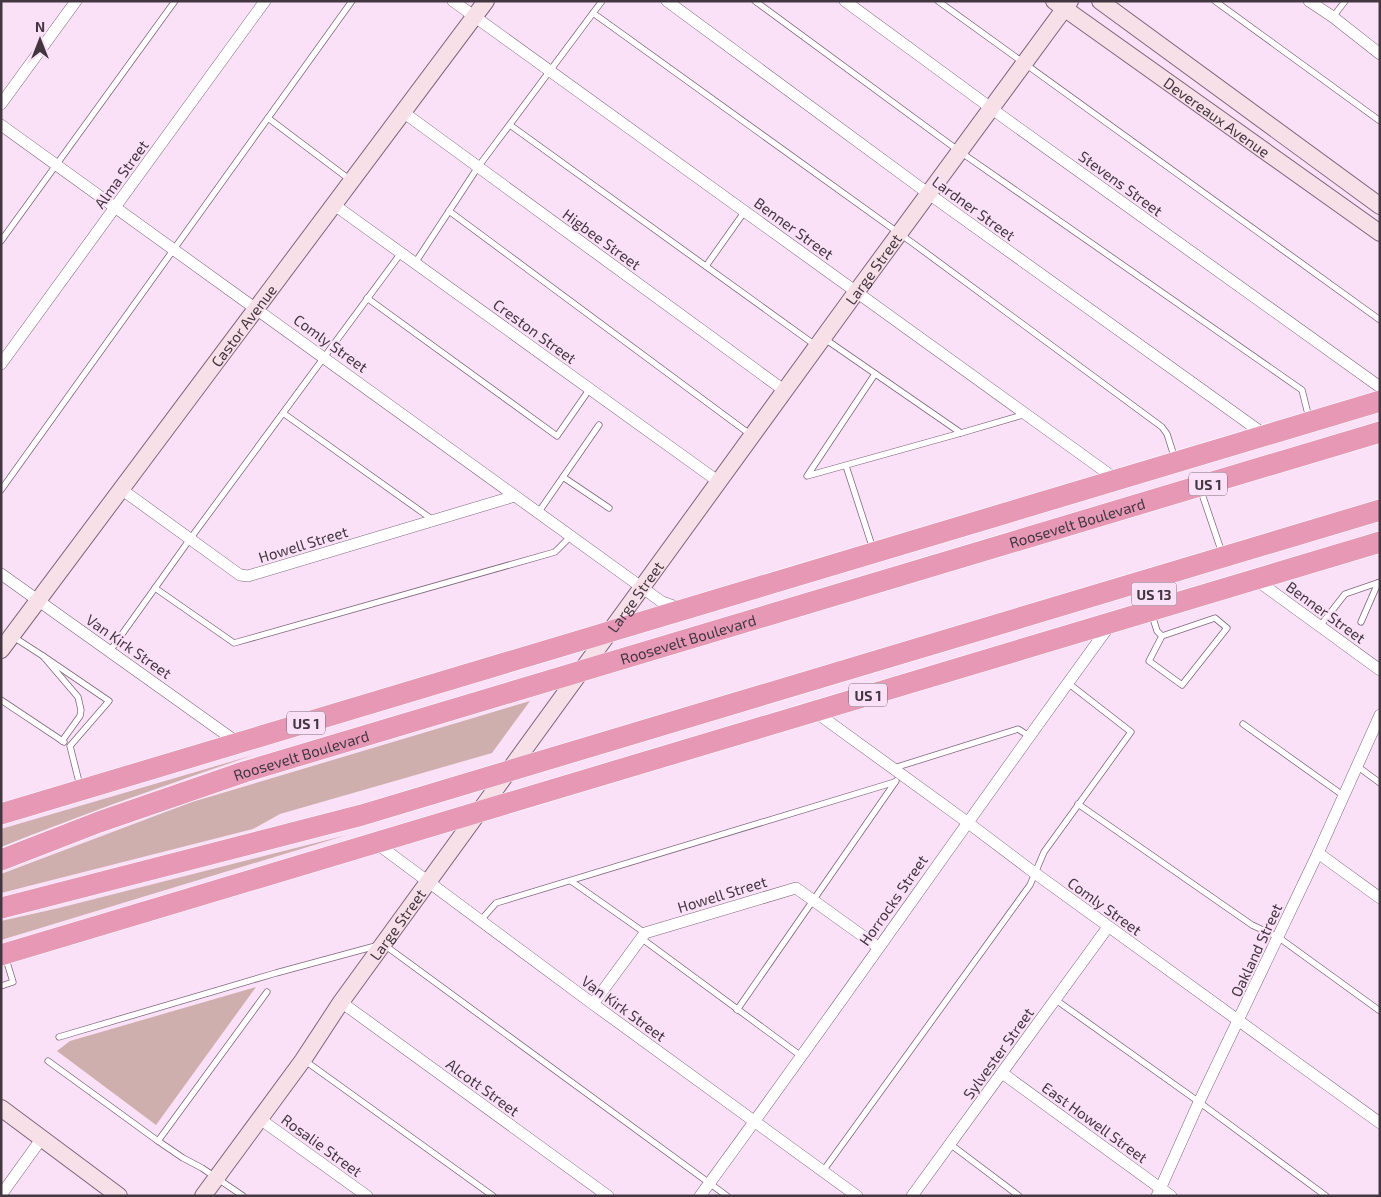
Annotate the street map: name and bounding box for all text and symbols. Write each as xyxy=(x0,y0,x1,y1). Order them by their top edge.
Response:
north arrow xyxy=(15,15,65,65)
text: N xyxy=(35,18,45,35)
street label: Devereaux Avenue xyxy=(1160,73,1273,161)
street label: Alma Street xyxy=(90,136,152,212)
street label: Stevens Street xyxy=(1076,147,1167,220)
street label: Lardner Street xyxy=(929,172,1019,244)
street label: Benner Street xyxy=(751,193,837,263)
street label: Higbee Street xyxy=(560,205,645,273)
street label: Large Street xyxy=(841,230,905,308)
street label: Castor Avenue xyxy=(207,281,280,370)
street label: Creston Street xyxy=(490,295,580,367)
street label: Comly Street xyxy=(291,310,372,376)
road number: US 1 xyxy=(1189,472,1227,496)
street label: Roosevelt Boulevard xyxy=(1007,494,1147,551)
street label: Howell Street xyxy=(256,522,350,566)
street label: Large Street xyxy=(603,557,667,636)
street label: Benner Street xyxy=(1283,577,1369,647)
road number: US 13 xyxy=(1132,582,1176,606)
street label: Van Kirk Street xyxy=(83,610,175,682)
street label: Roosevelt Boulevard xyxy=(618,610,758,668)
road number: US 1 xyxy=(849,684,887,706)
road number: US 1 xyxy=(287,711,325,734)
street label: Roosevelt Boulevard xyxy=(231,726,371,784)
street label: Horrocks Street xyxy=(855,851,931,949)
street label: Howell Street xyxy=(675,872,769,916)
street label: Comly Street xyxy=(1065,873,1146,939)
street label: Large Street xyxy=(366,885,429,963)
street label: Oakland Street xyxy=(1227,900,1286,1000)
street label: Van Kirk Street xyxy=(578,971,670,1045)
street label: Sylvester Street xyxy=(959,1004,1037,1102)
street label: Alcott Street xyxy=(443,1054,523,1120)
street label: East Howell Street xyxy=(1039,1078,1151,1166)
street label: Rosalie Street xyxy=(278,1110,366,1180)

